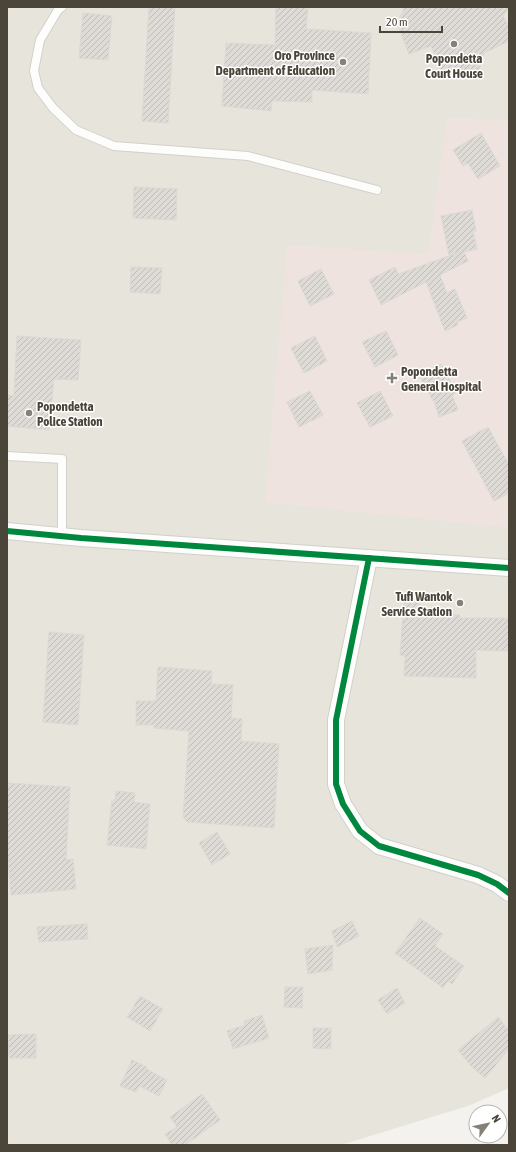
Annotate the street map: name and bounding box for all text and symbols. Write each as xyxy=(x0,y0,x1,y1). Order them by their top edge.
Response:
scale bar xyxy=(380,8,442,34)
text: 20 m xyxy=(386,15,408,29)
marker: Popondetta Court House xyxy=(449,39,459,49)
place label: Oro Province Department of Education xyxy=(216,48,335,78)
place label: Popondetta Court House xyxy=(425,51,483,81)
marker: Oro Province Department of Education xyxy=(338,57,348,67)
place label: Popondetta General Hospital xyxy=(401,364,482,394)
marker: Popondetta General Hospital xyxy=(386,372,398,384)
place label: Popondetta Police Station xyxy=(37,399,103,429)
marker: Popondetta Police Station xyxy=(24,408,34,418)
place label: Tufi Wantok Service Station xyxy=(382,589,452,619)
marker: Tufi Wantok Service Station xyxy=(455,598,465,608)
north arrow xyxy=(468,1104,508,1144)
text: N xyxy=(490,1113,503,1125)

